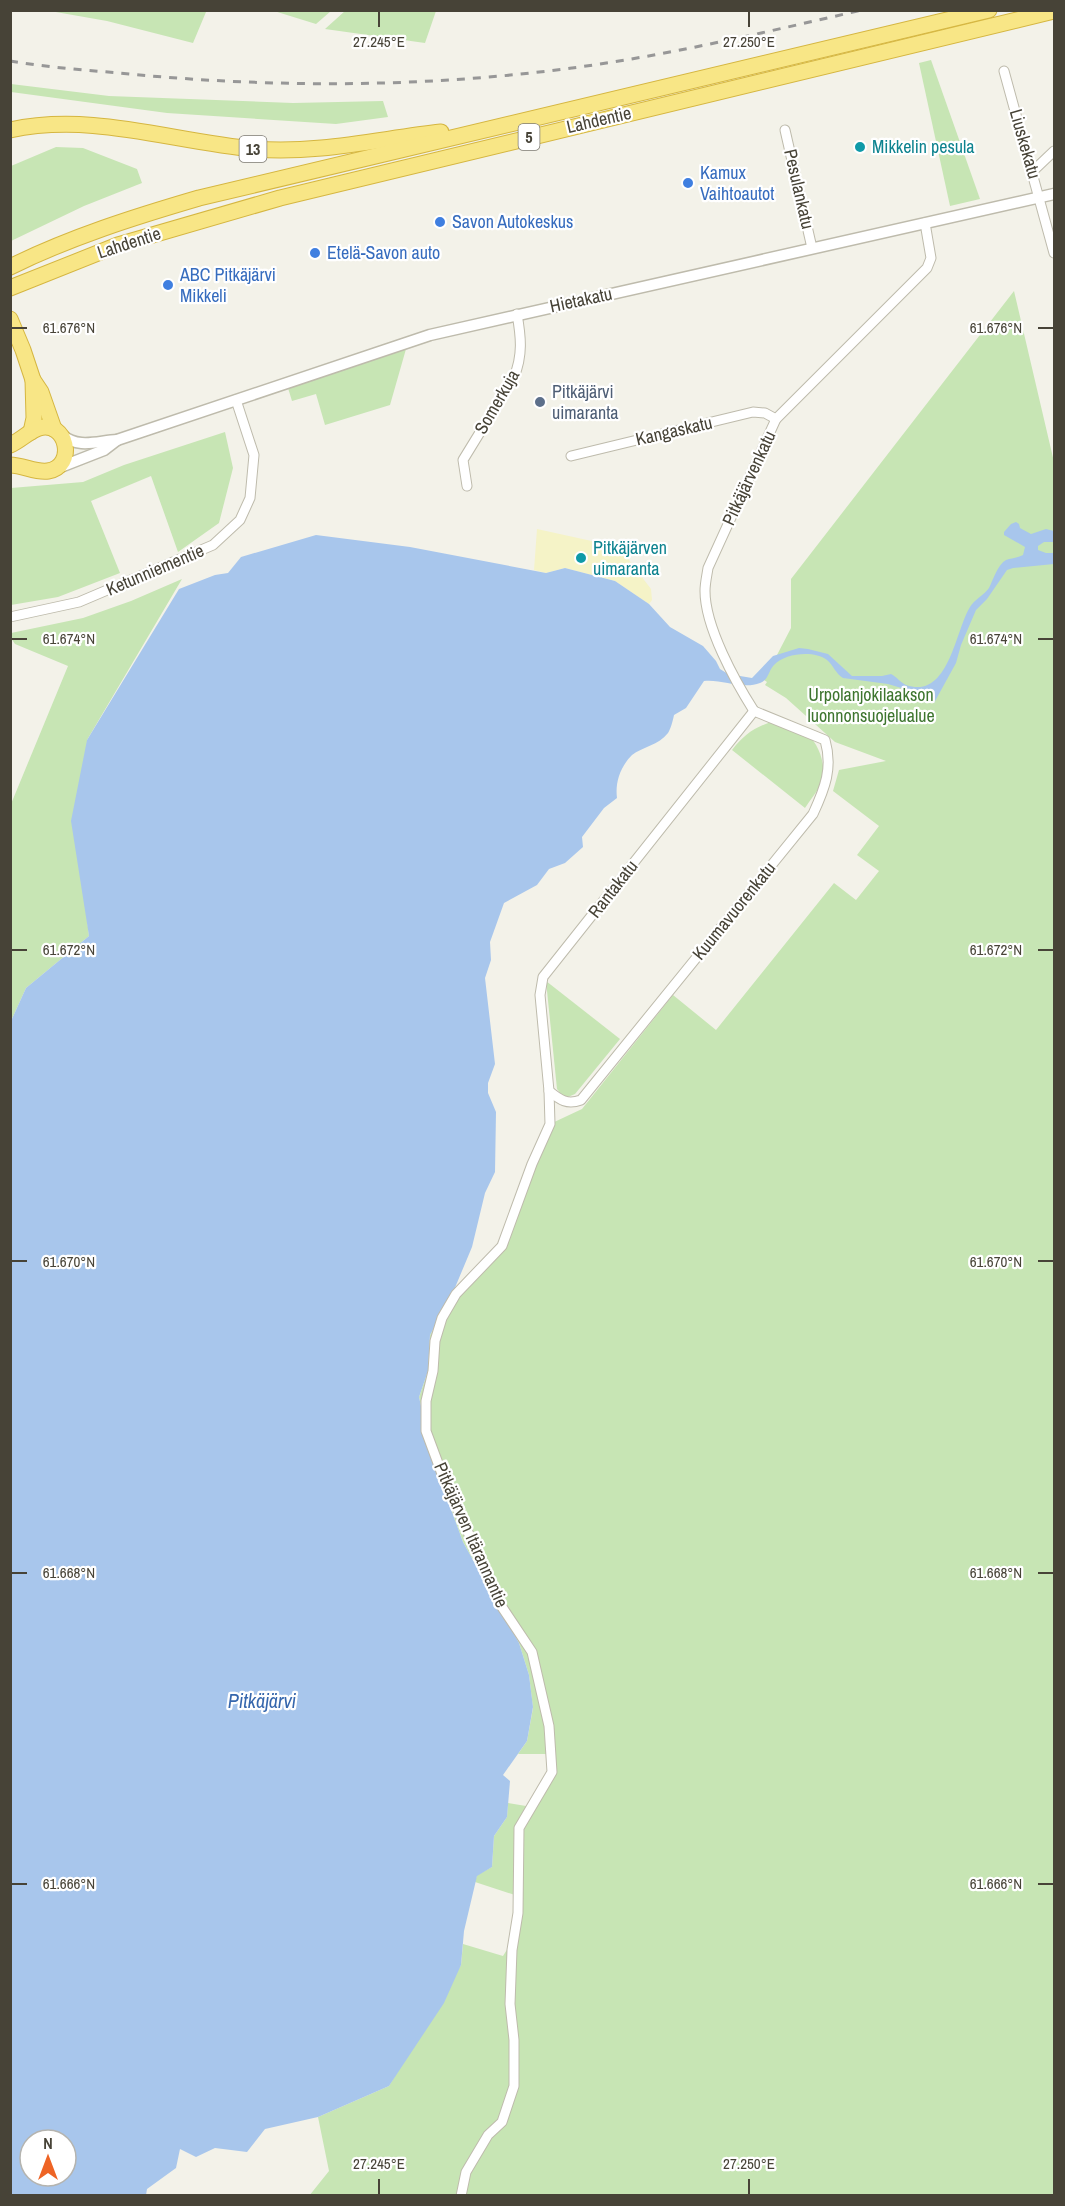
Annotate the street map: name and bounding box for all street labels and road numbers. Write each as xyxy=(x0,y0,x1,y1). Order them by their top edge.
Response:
street label: Lahdentie xyxy=(564,100,634,139)
street label: Liuskekatu xyxy=(1004,106,1047,182)
road number: 5 xyxy=(518,124,540,150)
road number: 13 xyxy=(240,136,266,162)
street label: Pesulankatu xyxy=(778,146,821,231)
street label: Lahdentie xyxy=(94,220,164,265)
street label: Hietakatu xyxy=(547,281,614,318)
street label: Somerkuja xyxy=(468,365,525,439)
street label: Kangaskatu xyxy=(633,410,715,451)
street label: Pitkäjärvenkatu xyxy=(716,426,781,529)
street label: Ketunniementie xyxy=(102,538,208,601)
street label: Rantakatu xyxy=(582,854,643,923)
street label: Kuumavuorenkatu xyxy=(686,856,781,965)
street label: Pitkäjärven Itärannantie xyxy=(428,1458,515,1611)

